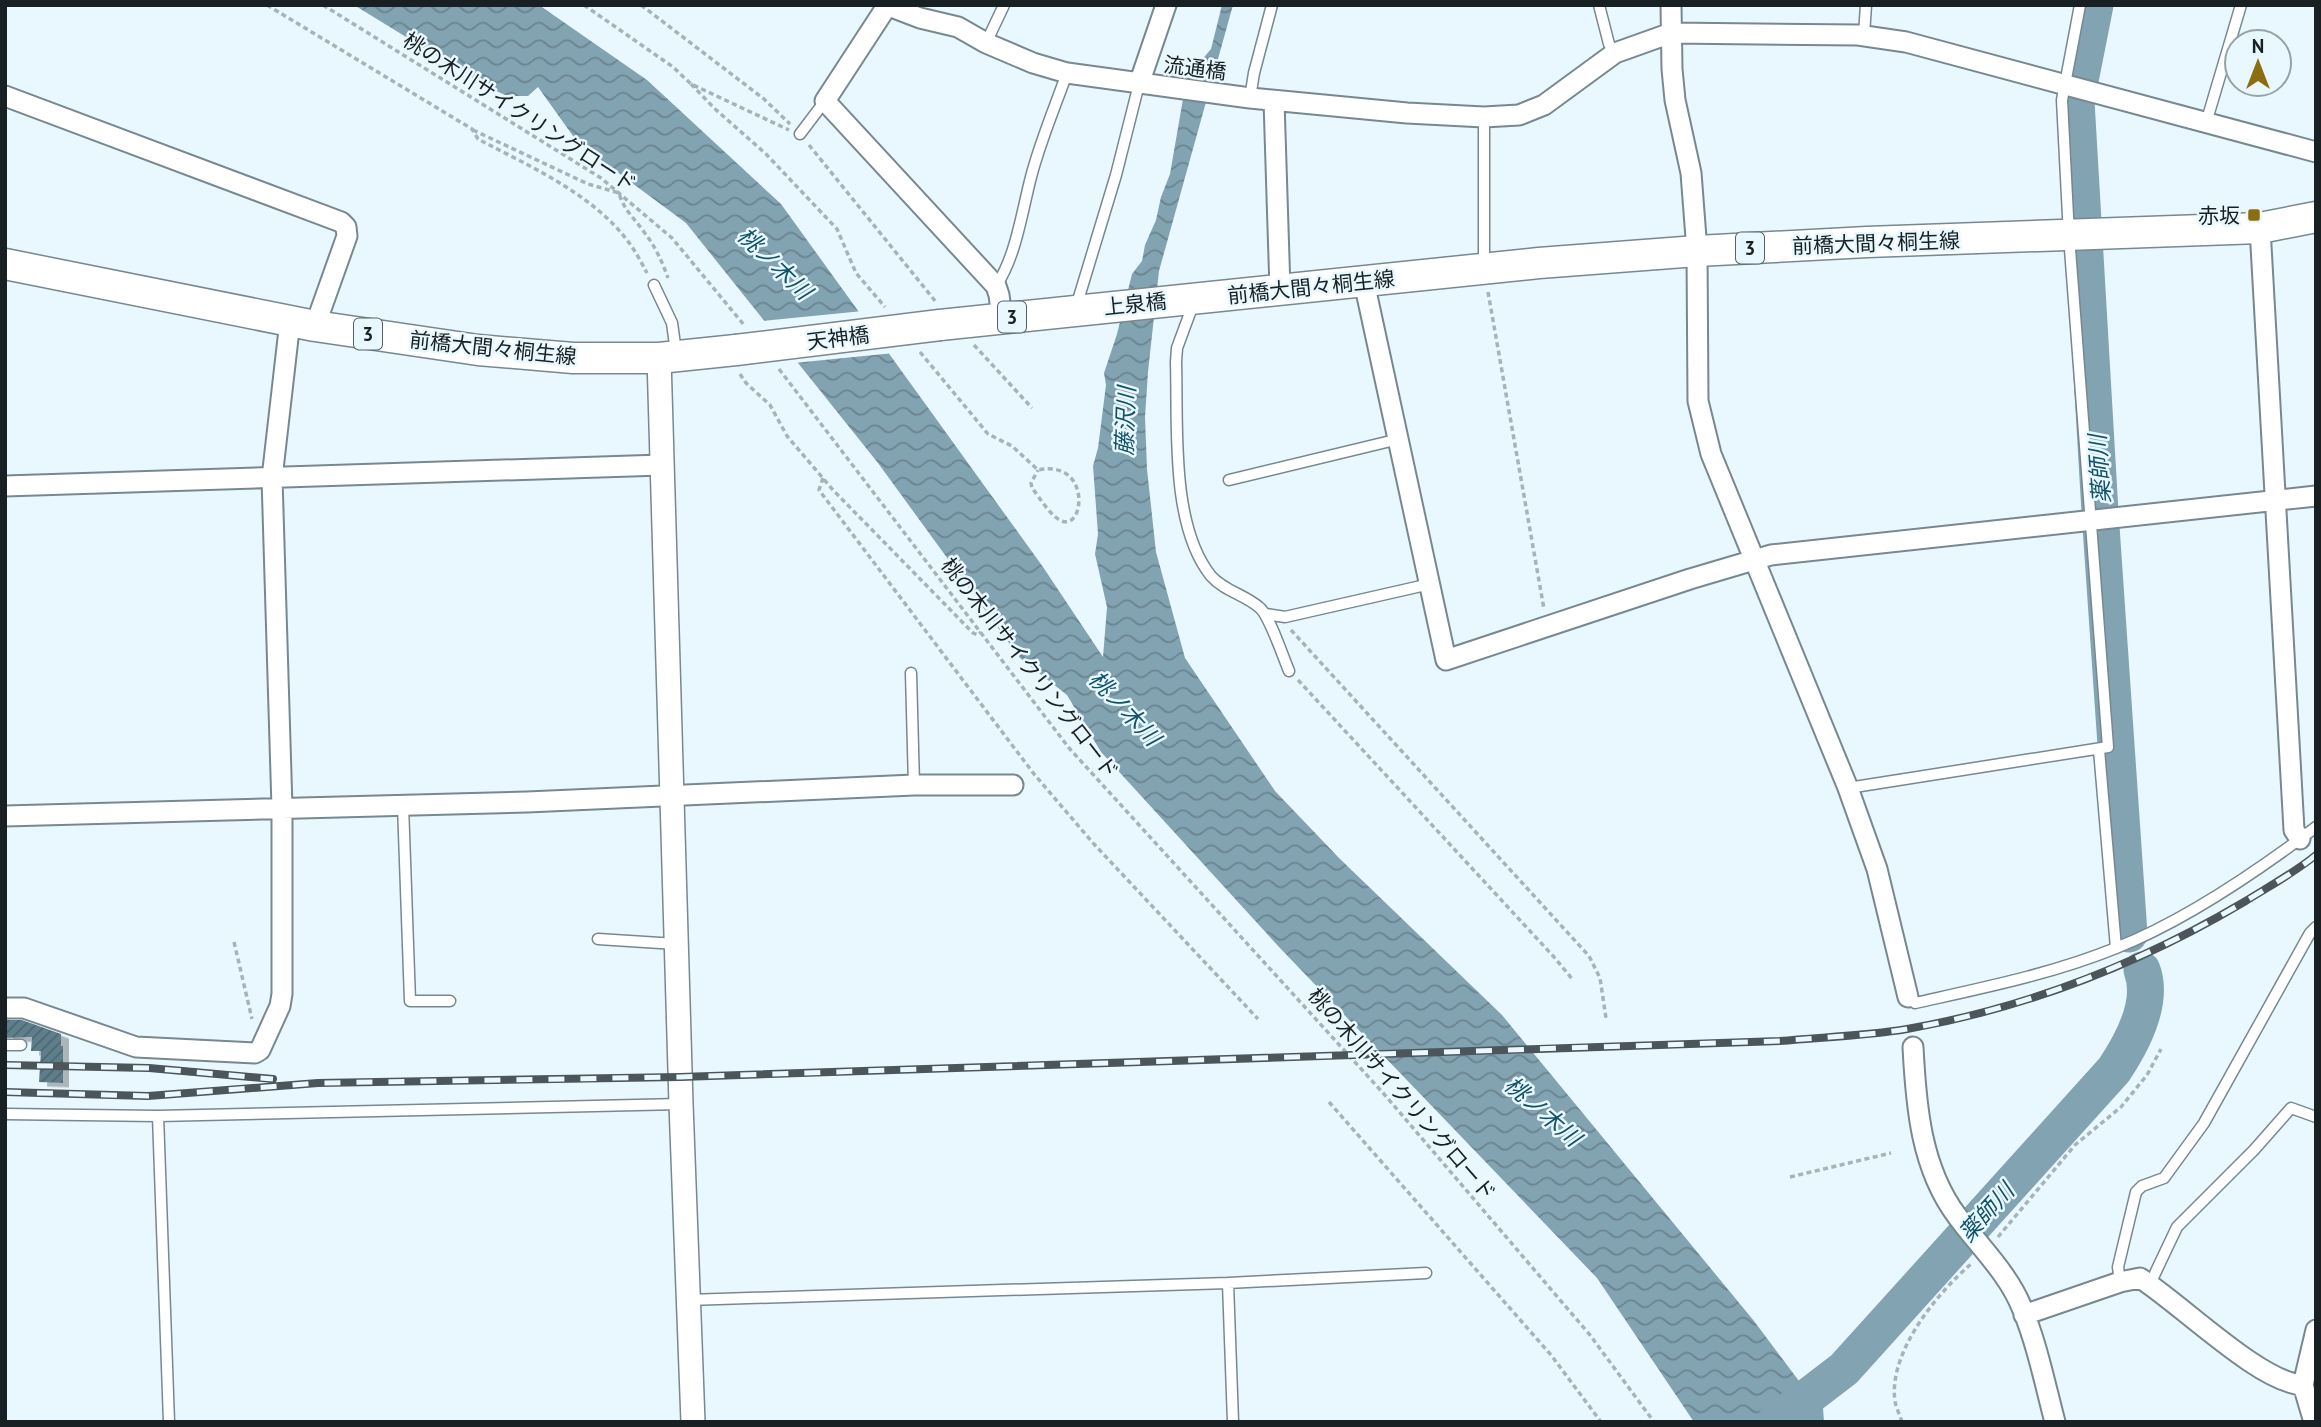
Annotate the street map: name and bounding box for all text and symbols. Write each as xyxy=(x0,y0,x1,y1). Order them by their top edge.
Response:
street label: 桃の木川サイクリングロード xyxy=(398,26,642,198)
north arrow xyxy=(2223,28,2293,98)
text: N xyxy=(2252,34,2264,58)
street label: 流通橋 xyxy=(1162,51,1228,85)
place label: 赤坂 xyxy=(2198,202,2240,229)
marker: 赤坂 xyxy=(2246,207,2262,223)
water label: 桃ノ木川 xyxy=(732,221,820,307)
street label: 前橋大間々桐生線 xyxy=(1792,227,1960,259)
road number: 3 xyxy=(1736,232,1764,264)
street label: 前橋大間々桐生線 xyxy=(1226,265,1396,309)
street label: 上泉橋 xyxy=(1102,287,1168,321)
road number: 3 xyxy=(998,302,1026,332)
road number: 3 xyxy=(354,318,382,350)
street label: 天神橋 xyxy=(805,321,871,355)
street label: 前橋大間々桐生線 xyxy=(408,326,578,370)
water label: 藤沢川 xyxy=(1109,383,1141,456)
water label: 薬師川 xyxy=(2082,431,2116,504)
street label: 桃の木川サイクリングロード xyxy=(935,552,1125,784)
water label: 桃ノ木川 xyxy=(1083,664,1169,754)
street label: 桃の木川サイクリングロード xyxy=(1302,982,1502,1206)
water label: 桃ノ木川 xyxy=(1499,1070,1589,1154)
water label: 薬師川 xyxy=(1952,1174,2022,1247)

